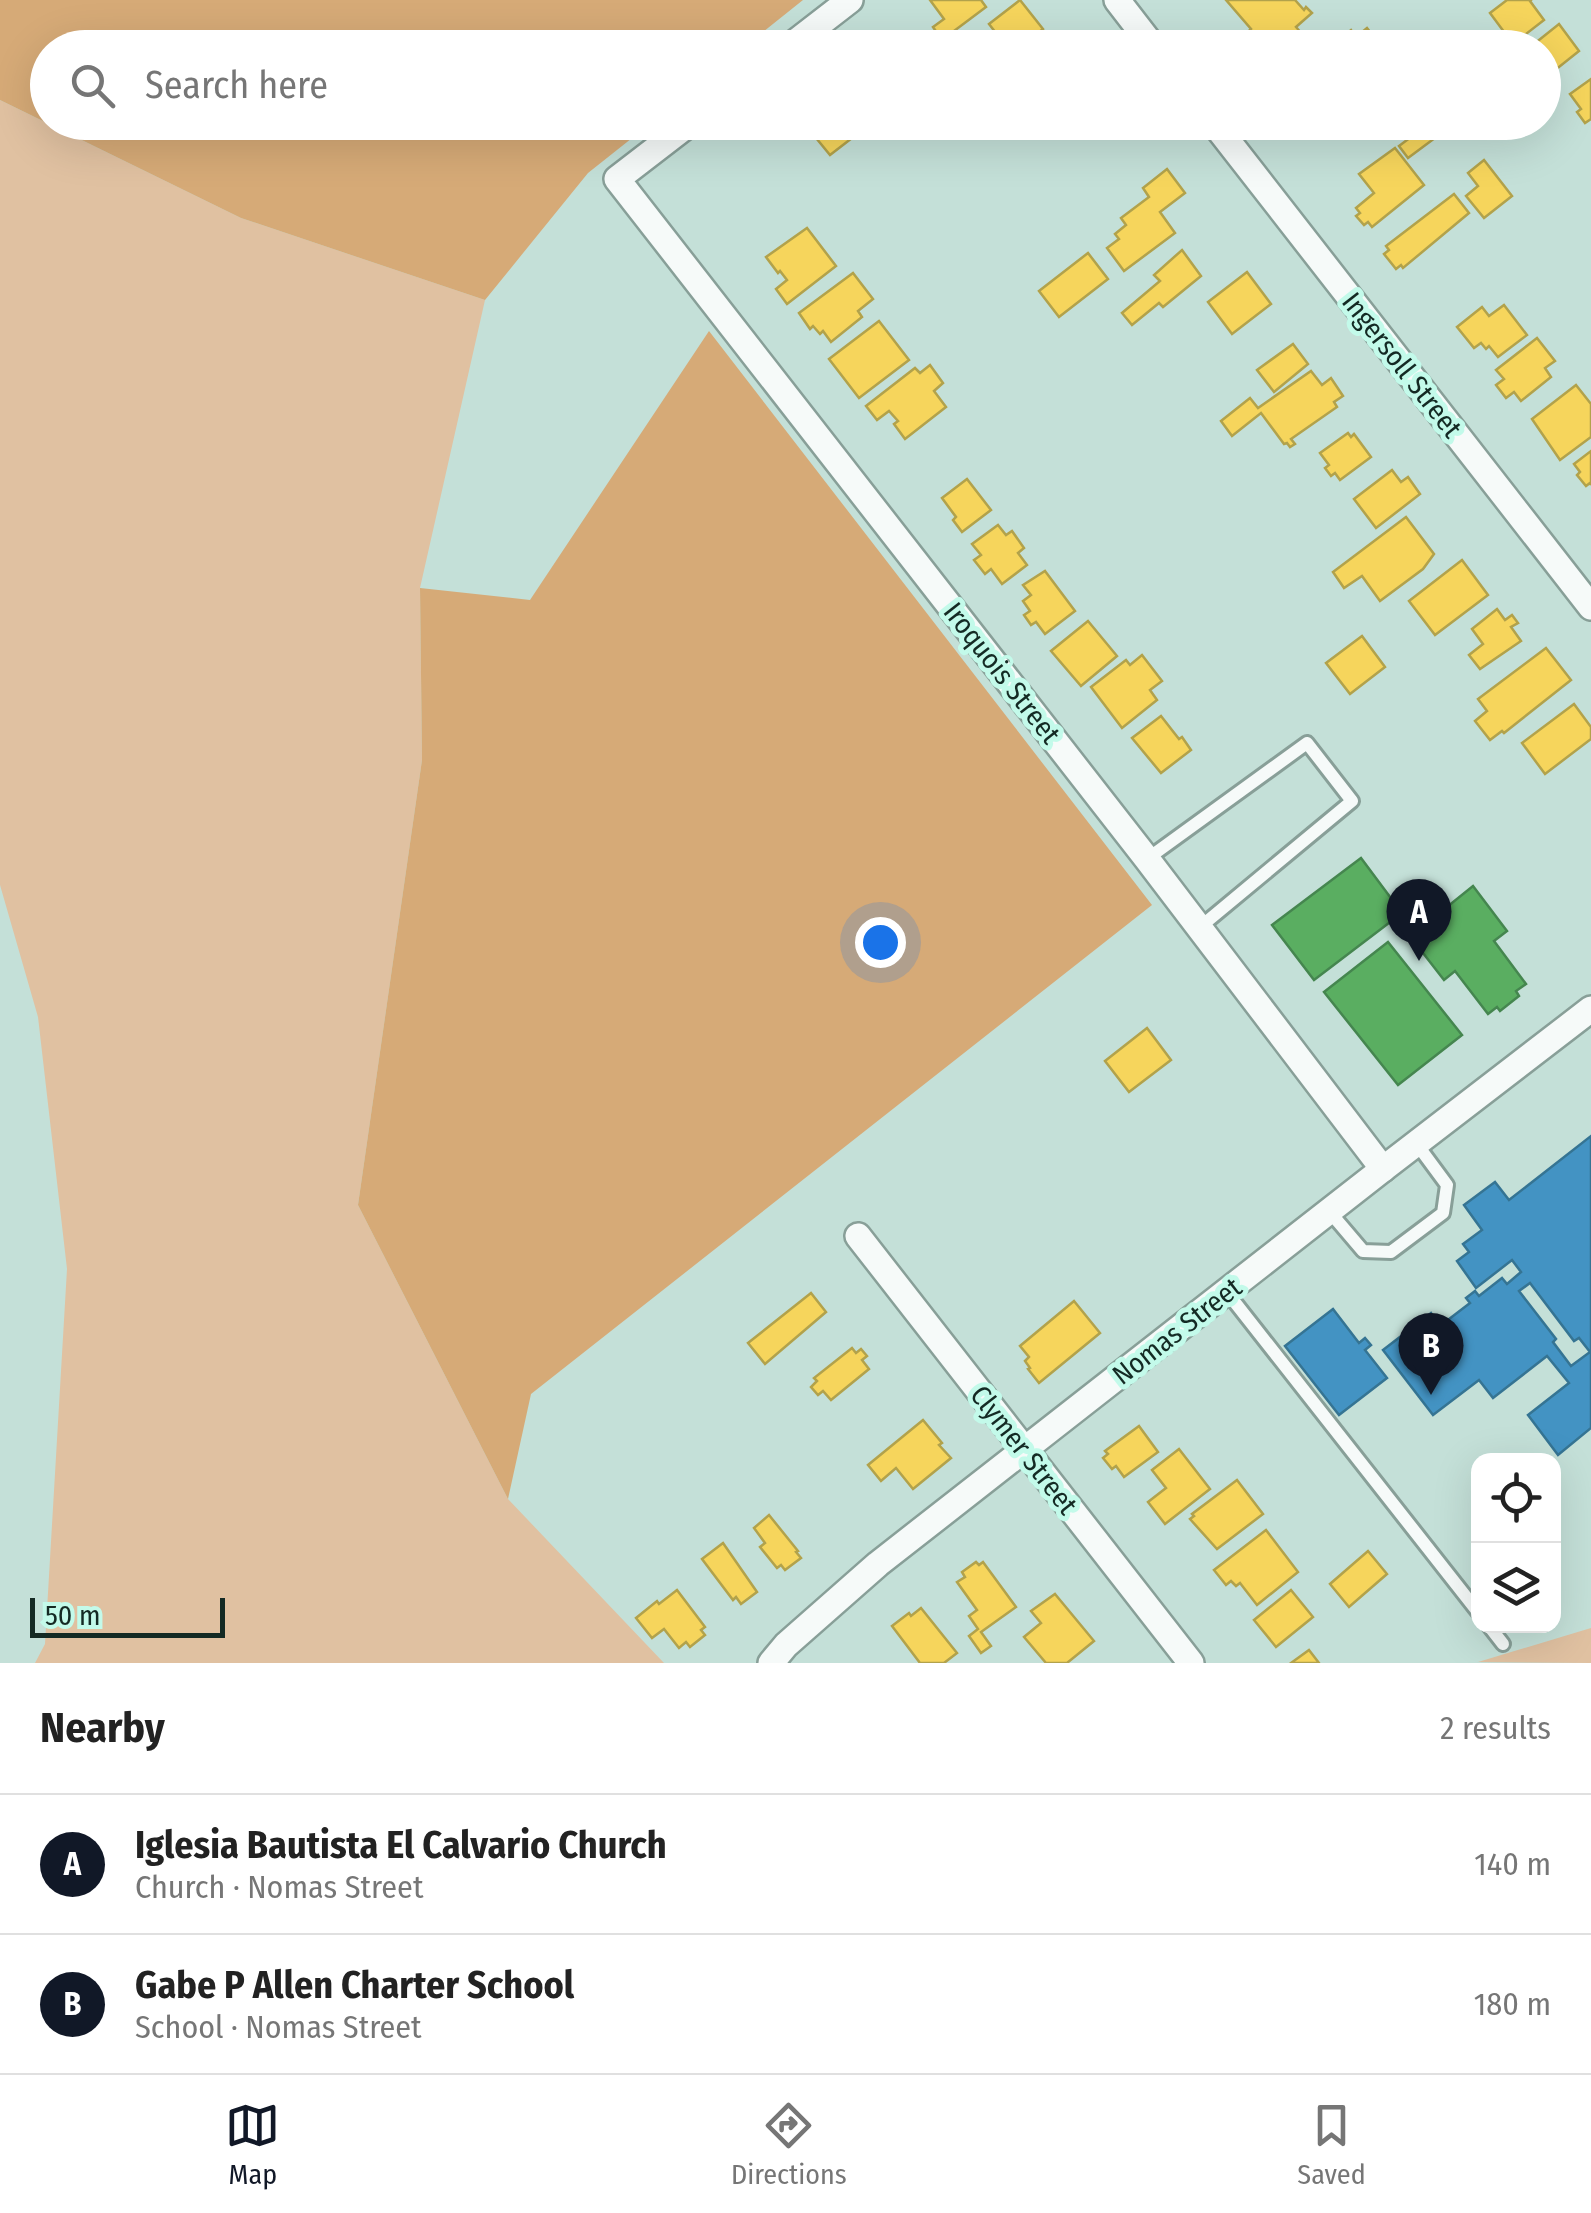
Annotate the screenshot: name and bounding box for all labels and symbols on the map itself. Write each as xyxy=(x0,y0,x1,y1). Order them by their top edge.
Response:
street label: Ingersoll Street xyxy=(1335,286,1469,445)
street label: Iroquois Street xyxy=(937,596,1068,751)
pin: A xyxy=(1386,878,1452,961)
your location xyxy=(855,917,906,968)
street label: Nomas Street xyxy=(1106,1270,1249,1391)
pin: B xyxy=(1398,1312,1464,1395)
street label: Clymer Street xyxy=(964,1379,1085,1522)
scale bar xyxy=(30,1593,225,1638)

